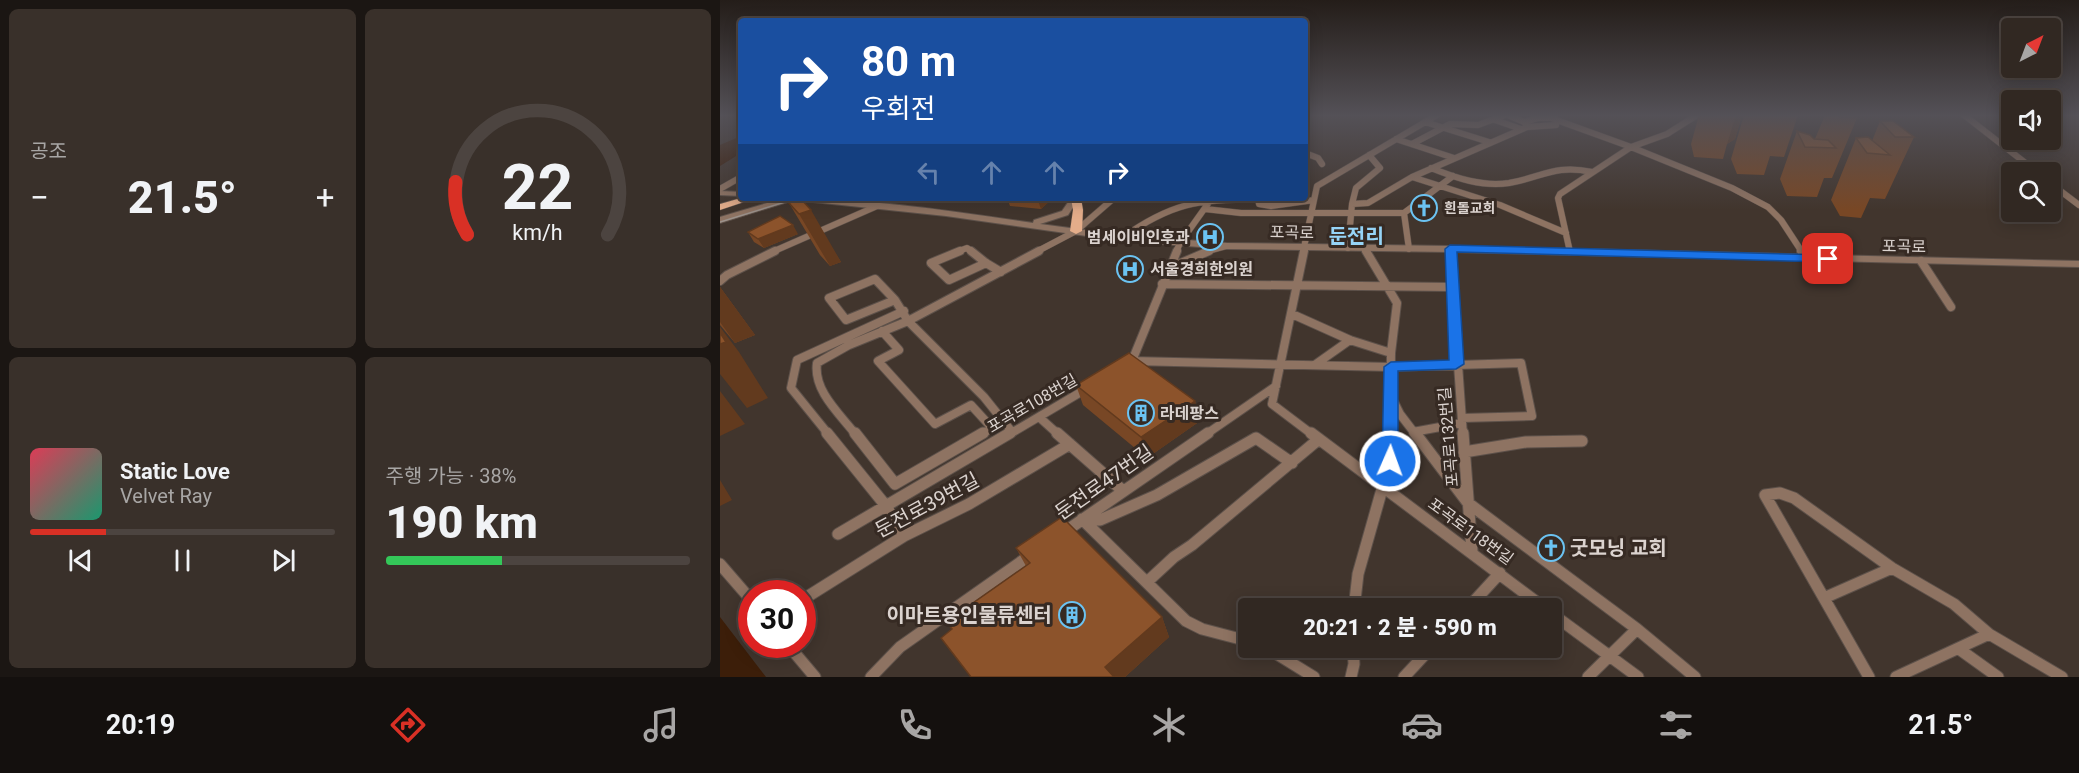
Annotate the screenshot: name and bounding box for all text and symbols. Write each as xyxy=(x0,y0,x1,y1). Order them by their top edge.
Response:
north arrow xyxy=(2001,18,2061,78)
map controls xyxy=(2001,18,2061,222)
text: 80 m xyxy=(861,37,956,86)
icon: right xyxy=(762,42,840,120)
button: sound xyxy=(2001,90,2061,150)
text: 우회전 xyxy=(861,93,936,125)
text: 공조 xyxy=(30,139,67,163)
text: 22 xyxy=(502,151,574,224)
icon: left xyxy=(912,156,945,189)
icon: ahead xyxy=(975,156,1008,189)
icon: ahead xyxy=(1038,156,1071,189)
icon: right xyxy=(1101,156,1134,189)
button: search xyxy=(2001,162,2061,222)
text: 21.5° xyxy=(128,171,237,224)
text: − xyxy=(30,178,49,217)
text: + xyxy=(316,178,334,217)
church icon: 흰돌교회 xyxy=(1409,193,1439,223)
place label: 흰돌교회 xyxy=(1444,200,1496,216)
text: km/h xyxy=(513,221,563,246)
hospital icon: 범세이비인후과 xyxy=(1195,222,1225,252)
street label: 포곡로 xyxy=(1270,223,1315,242)
district label: 둔전리 xyxy=(1328,224,1384,248)
place label: 범세이비인후과 xyxy=(1087,228,1190,247)
pin xyxy=(1802,233,1853,284)
street label: 포곡로 xyxy=(1882,237,1927,256)
icon: arrive xyxy=(1811,242,1844,275)
hospital icon: 서울경희한의원 xyxy=(1115,254,1145,284)
place label: 서울경희한의원 xyxy=(1150,260,1253,279)
street label: 포곡로108번길 xyxy=(984,370,1081,437)
street label: 포곡로132번길 xyxy=(1435,386,1462,488)
building icon: 라데팡스 xyxy=(1126,398,1156,428)
place label: 라데팡스 xyxy=(1160,404,1219,423)
position arrow xyxy=(1358,429,1422,493)
street label: 둔전로47번길 xyxy=(1050,439,1158,525)
text: Static Love xyxy=(120,459,230,484)
text: 주행 가능 · 38% xyxy=(386,464,516,488)
street label: 둔전로39번길 xyxy=(871,468,983,542)
text: Velvet Ray xyxy=(120,484,212,508)
street label: 포곡로118번길 xyxy=(1424,494,1517,569)
text: 190 km xyxy=(386,496,538,549)
church icon: 굿모닝 교회 xyxy=(1536,533,1566,563)
place label: 굿모닝 교회 xyxy=(1570,536,1667,560)
icon: previous xyxy=(64,544,97,577)
icon: pause xyxy=(166,544,199,577)
icon: next xyxy=(267,544,300,577)
speed limit sign: 30 xyxy=(738,580,816,658)
building icon: 이마트용인물류센터 xyxy=(1057,600,1087,630)
place label: 이마트용인물류센터 xyxy=(886,603,1052,627)
text: 20:21 · 2 분 · 590 m xyxy=(1303,615,1497,640)
icon: directions xyxy=(387,704,429,746)
icon: music xyxy=(640,704,682,746)
icon: phone xyxy=(894,704,936,746)
icon: climate xyxy=(1148,704,1190,746)
icon: car xyxy=(1401,704,1443,746)
icon: filters xyxy=(1655,704,1697,746)
text: 20:19 xyxy=(106,709,175,741)
text: 21.5° xyxy=(1908,709,1973,741)

